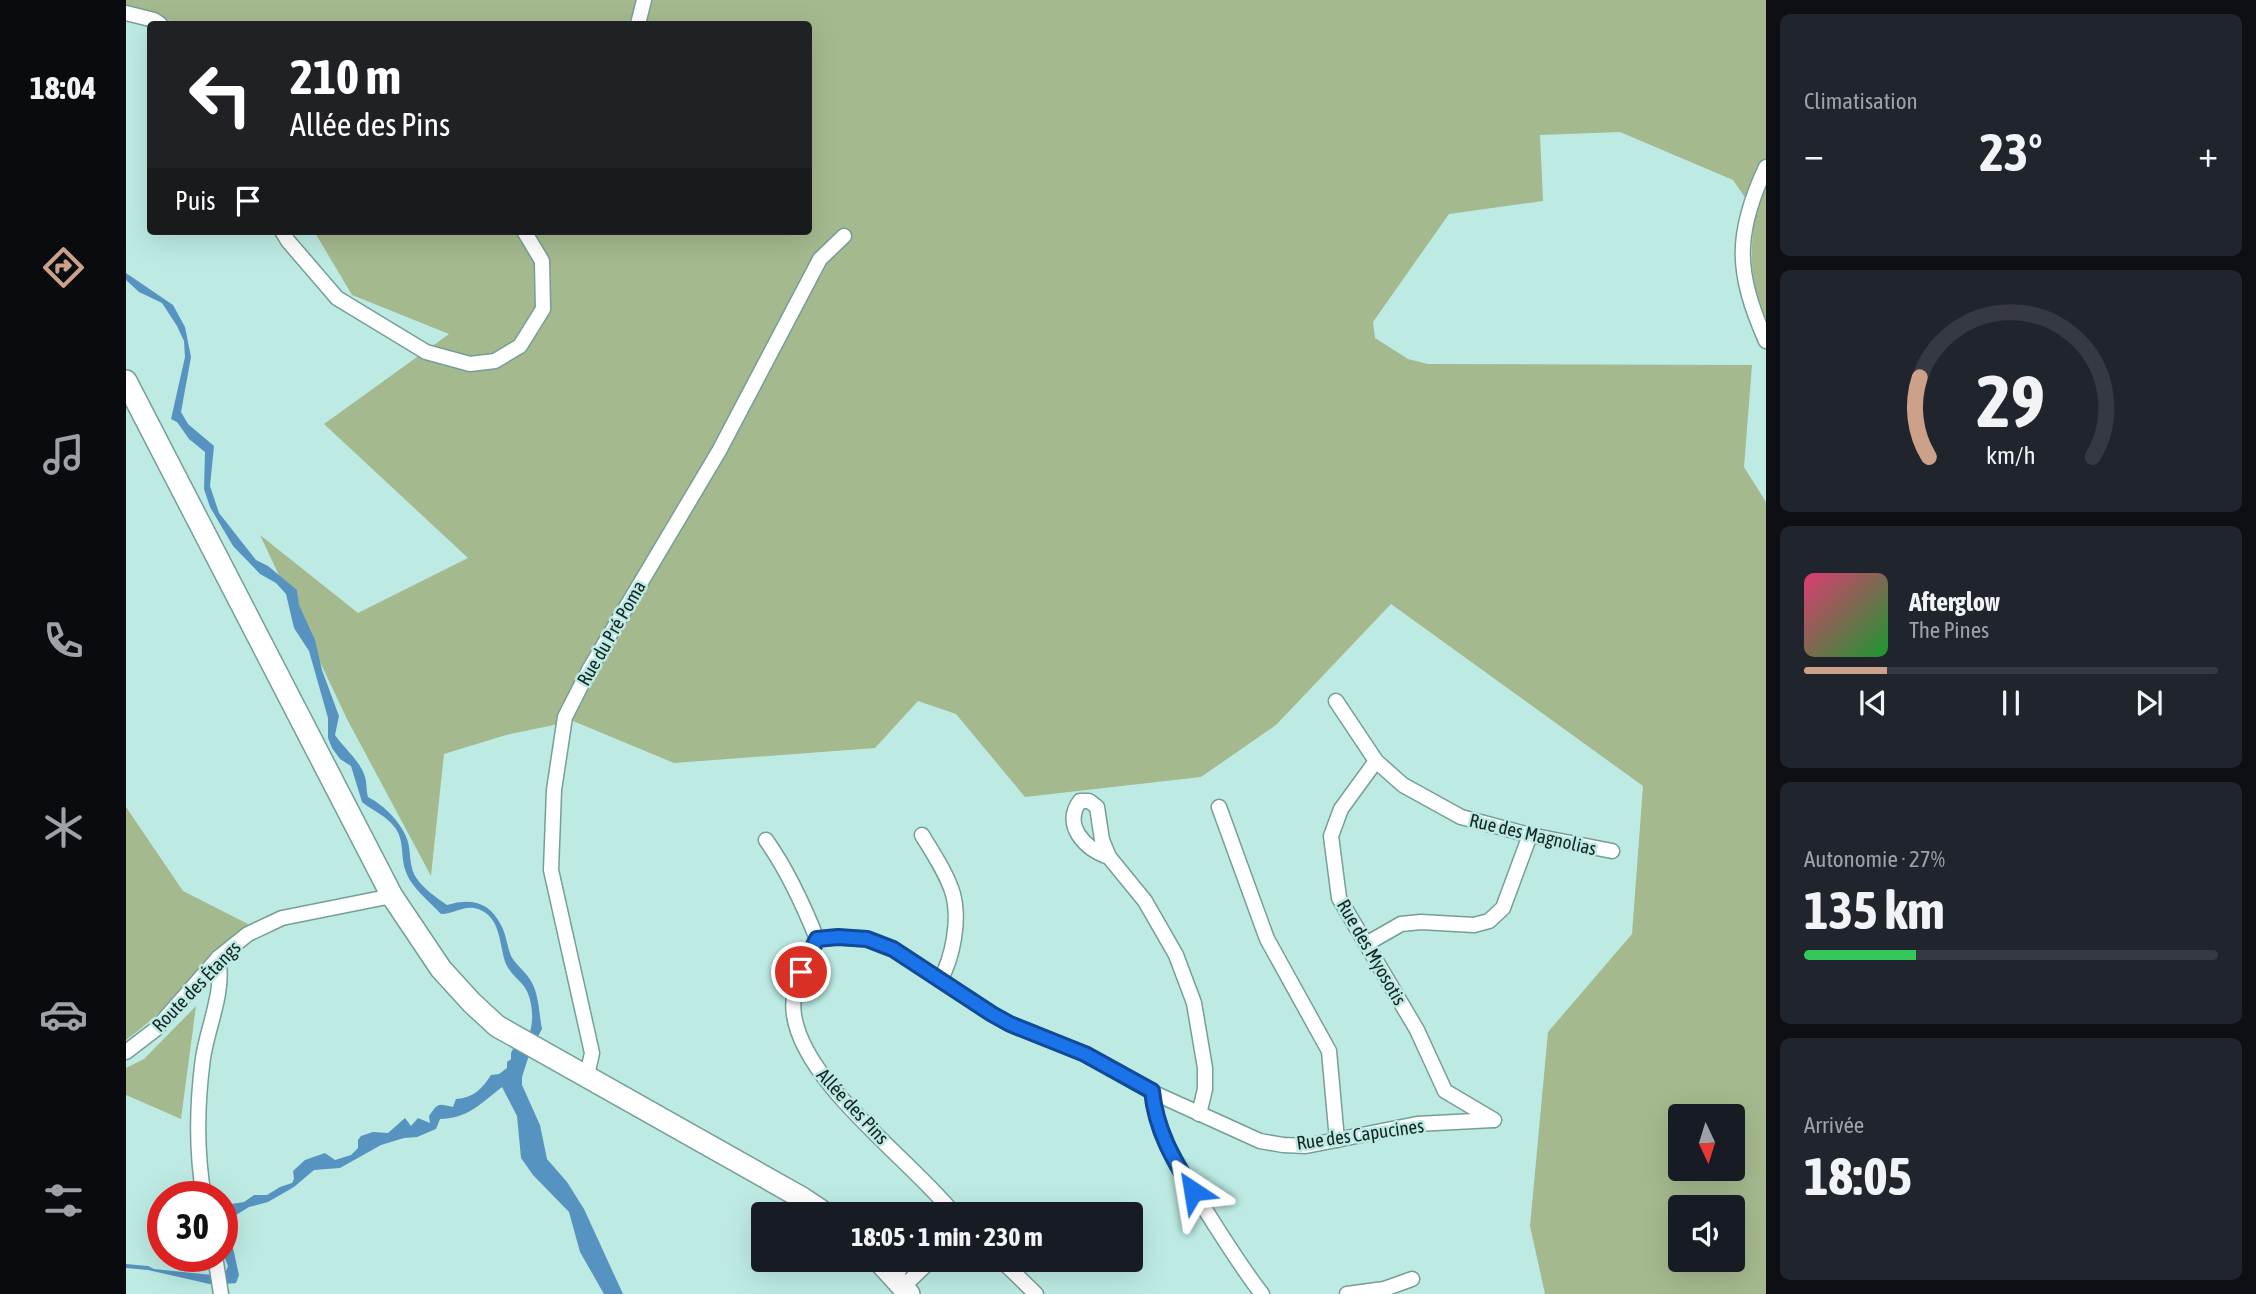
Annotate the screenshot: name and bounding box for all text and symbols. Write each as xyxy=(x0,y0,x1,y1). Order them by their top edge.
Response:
text: 210 m xyxy=(290,48,401,104)
icon: left xyxy=(175,49,266,140)
text: 18:04 xyxy=(30,69,96,106)
text: Climatisation xyxy=(1804,88,1918,114)
text: Allée des Pins xyxy=(290,106,450,143)
text: 23° xyxy=(1979,122,2043,182)
text: − xyxy=(1804,132,1824,175)
text: + xyxy=(2198,132,2218,175)
icon: arrive xyxy=(229,182,267,220)
text: Puis xyxy=(175,186,215,216)
icon: directions xyxy=(39,243,88,292)
text: 29 xyxy=(1977,359,2045,442)
icon: music xyxy=(39,430,88,479)
text: km/h xyxy=(1986,441,2036,469)
street label: Rue du Pré Poma xyxy=(572,577,650,689)
text: Afterglow xyxy=(1909,587,2000,617)
icon: phone xyxy=(39,616,88,665)
text: The Pines xyxy=(1909,617,1989,643)
icon: previous xyxy=(1854,684,1892,722)
icon: pause xyxy=(1992,684,2030,722)
icon: next xyxy=(2130,684,2168,722)
icon: climate xyxy=(39,803,88,852)
street label: Rue des Magnolias xyxy=(1467,809,1599,859)
text: Autonomie · 27% xyxy=(1804,846,1945,872)
text: 135 km xyxy=(1804,880,1945,940)
street label: Rue des Myosotis xyxy=(1333,895,1411,1009)
street label: Route des Étangs xyxy=(147,936,245,1036)
pin xyxy=(771,942,831,1002)
icon: arrive xyxy=(782,953,820,991)
icon: car xyxy=(39,990,88,1039)
street label: Allée des Pins xyxy=(813,1064,894,1148)
north arrow xyxy=(1668,1104,1745,1181)
map controls xyxy=(1668,1104,1745,1272)
text: Arrivée xyxy=(1804,1112,1864,1138)
street label: Rue des Capucines xyxy=(1295,1114,1425,1154)
text: 18:05 xyxy=(1804,1146,1912,1206)
position arrow xyxy=(1156,1154,1230,1228)
icon: filters xyxy=(39,1176,88,1225)
speed limit sign: 30 xyxy=(147,1181,238,1272)
button: sound xyxy=(1668,1195,1745,1272)
text: 18:05 · 1 min · 230 m xyxy=(851,1222,1043,1252)

